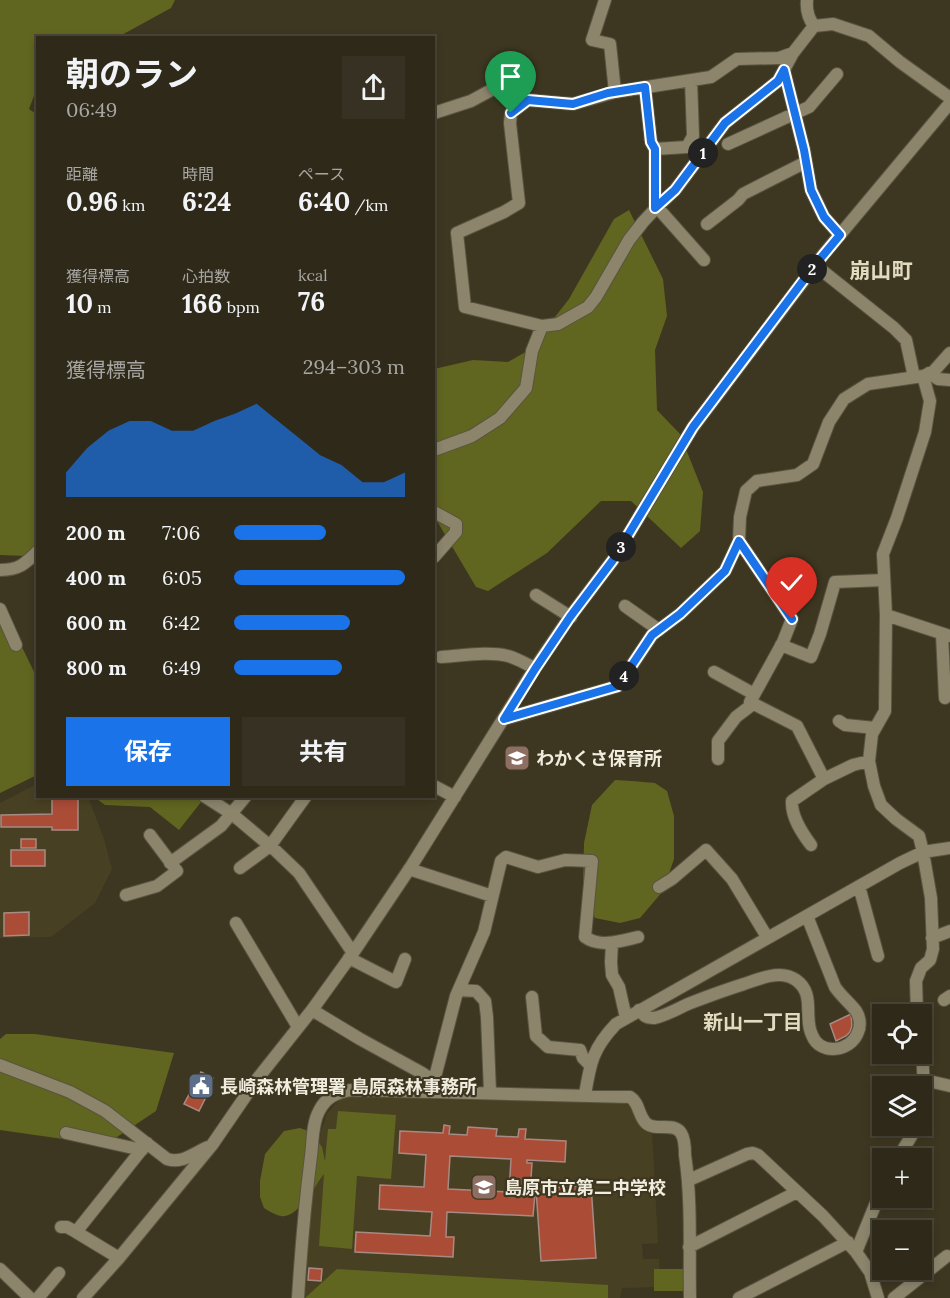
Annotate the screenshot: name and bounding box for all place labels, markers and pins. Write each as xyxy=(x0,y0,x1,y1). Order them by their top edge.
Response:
pin xyxy=(485,51,536,113)
pin: 1 xyxy=(688,138,718,168)
pin: 2 xyxy=(797,254,827,284)
pin: 3 xyxy=(606,532,636,562)
pin xyxy=(766,557,817,619)
pin: 4 xyxy=(609,661,639,691)
school or university icon: わかくさ保育所 xyxy=(502,743,532,773)
place label: わかくさ保育所 xyxy=(536,747,662,770)
public building icon: 長崎森林管理署 島原森林事務所 xyxy=(186,1071,216,1101)
place label: 長崎森林管理署 島原森林事務所 xyxy=(220,1075,477,1098)
school or university icon: 島原市立第二中学校 xyxy=(469,1172,499,1202)
place label: 島原市立第二中学校 xyxy=(504,1176,666,1199)

